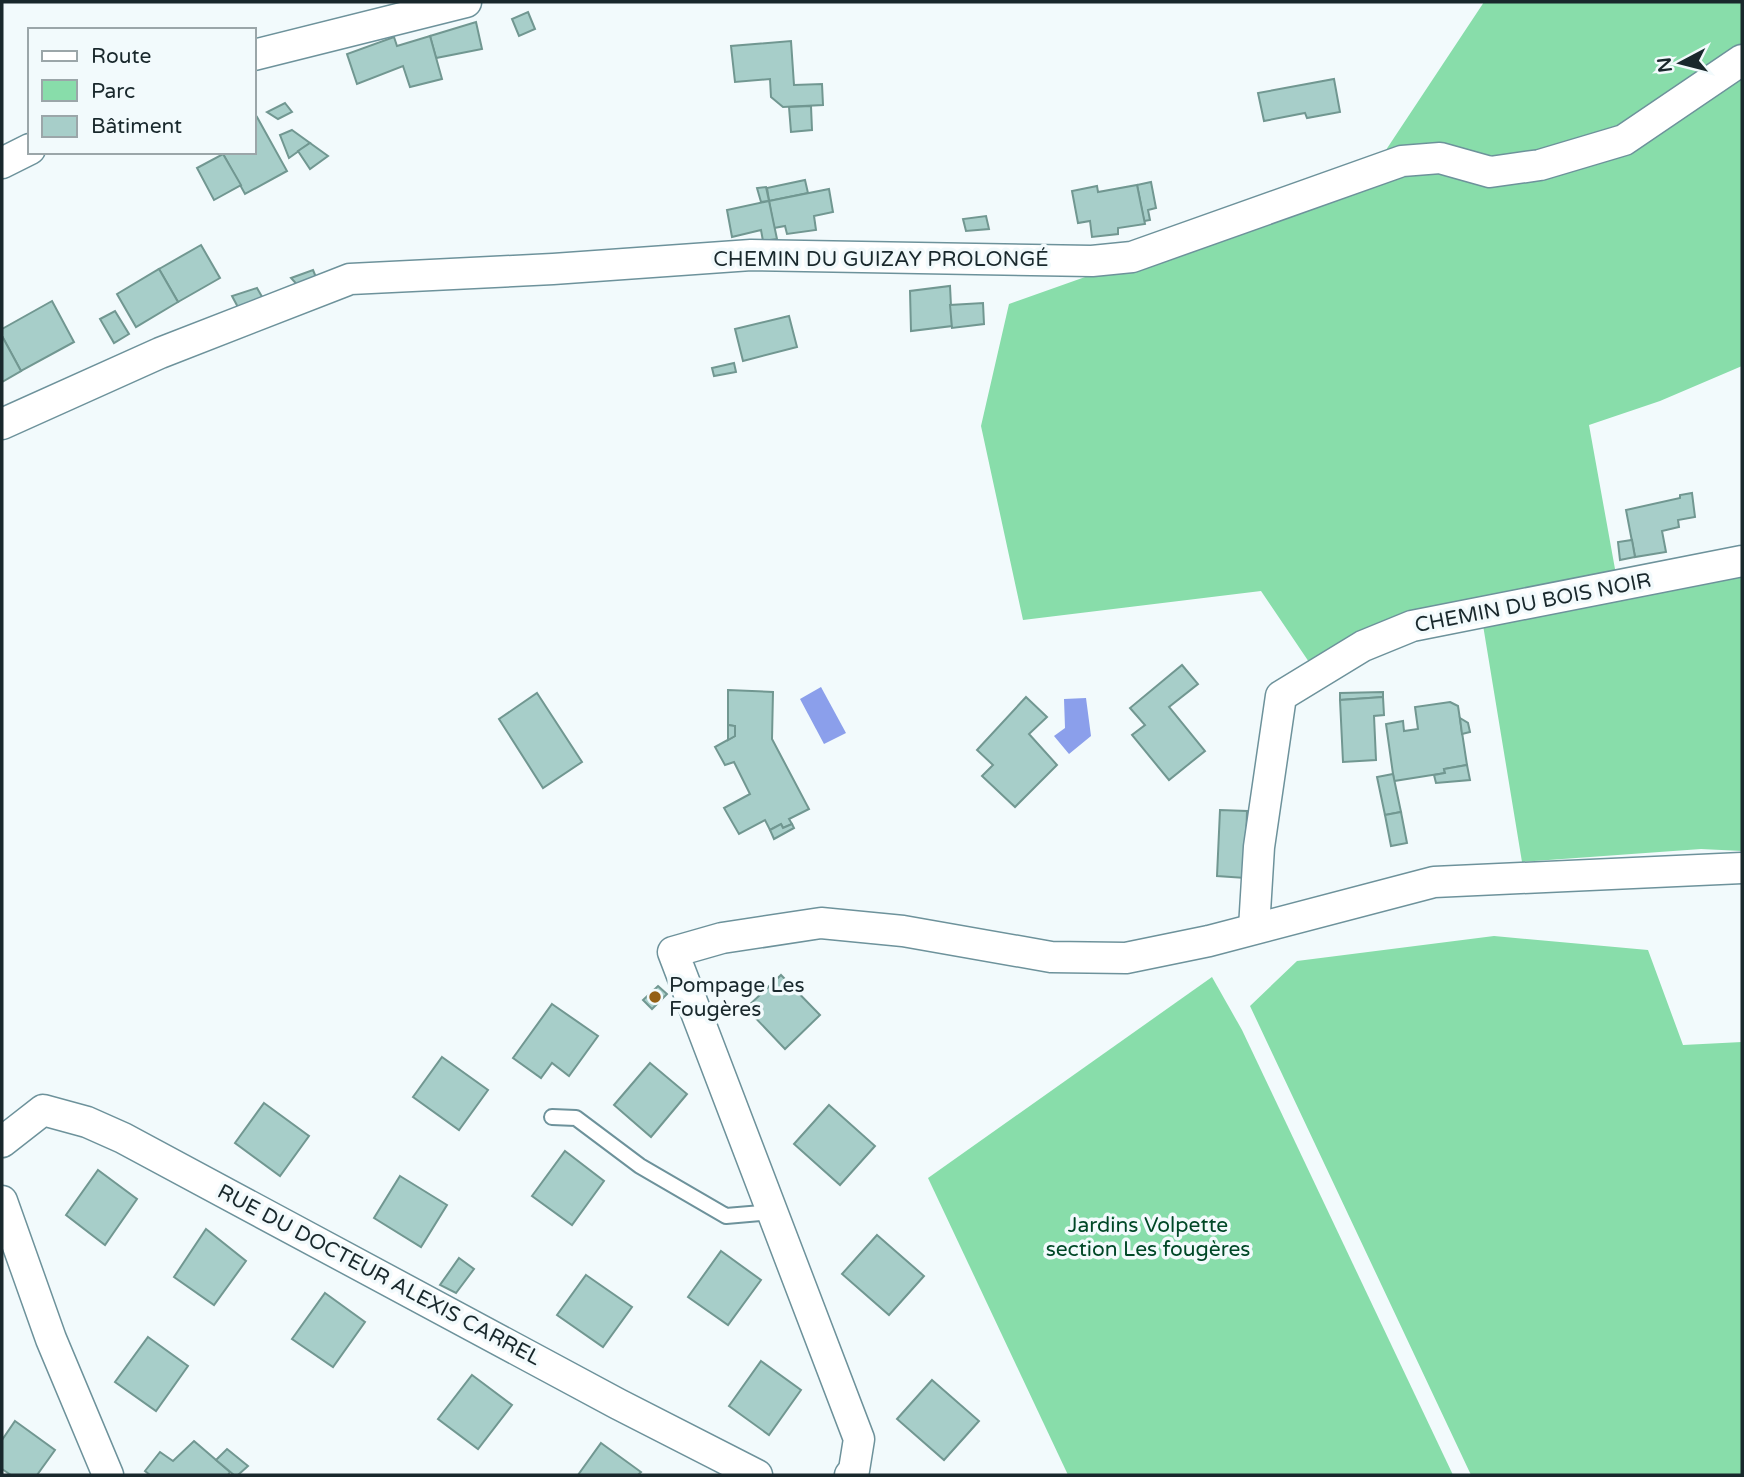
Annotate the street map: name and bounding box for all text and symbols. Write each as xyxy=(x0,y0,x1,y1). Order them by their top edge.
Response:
legend xyxy=(28,28,256,154)
north arrow xyxy=(1646,28,1716,98)
text: Route xyxy=(91,44,151,69)
text: N xyxy=(1653,56,1677,74)
text: Parc xyxy=(91,79,135,104)
text: Bâtiment xyxy=(91,114,182,139)
street label: CHEMIN DU GUIZAY PROLONGÉ xyxy=(713,247,1049,272)
street label: CHEMIN DU BOIS NOIR xyxy=(1413,568,1653,638)
place label: Pompage Les Fougères xyxy=(669,973,805,1022)
marker: Pompage Les Fougères xyxy=(647,989,663,1005)
street label: RUE DU DOCTEUR ALEXIS CARREL xyxy=(213,1179,545,1371)
park label: Jardins Volpette section Les fougères xyxy=(1046,1213,1250,1262)

